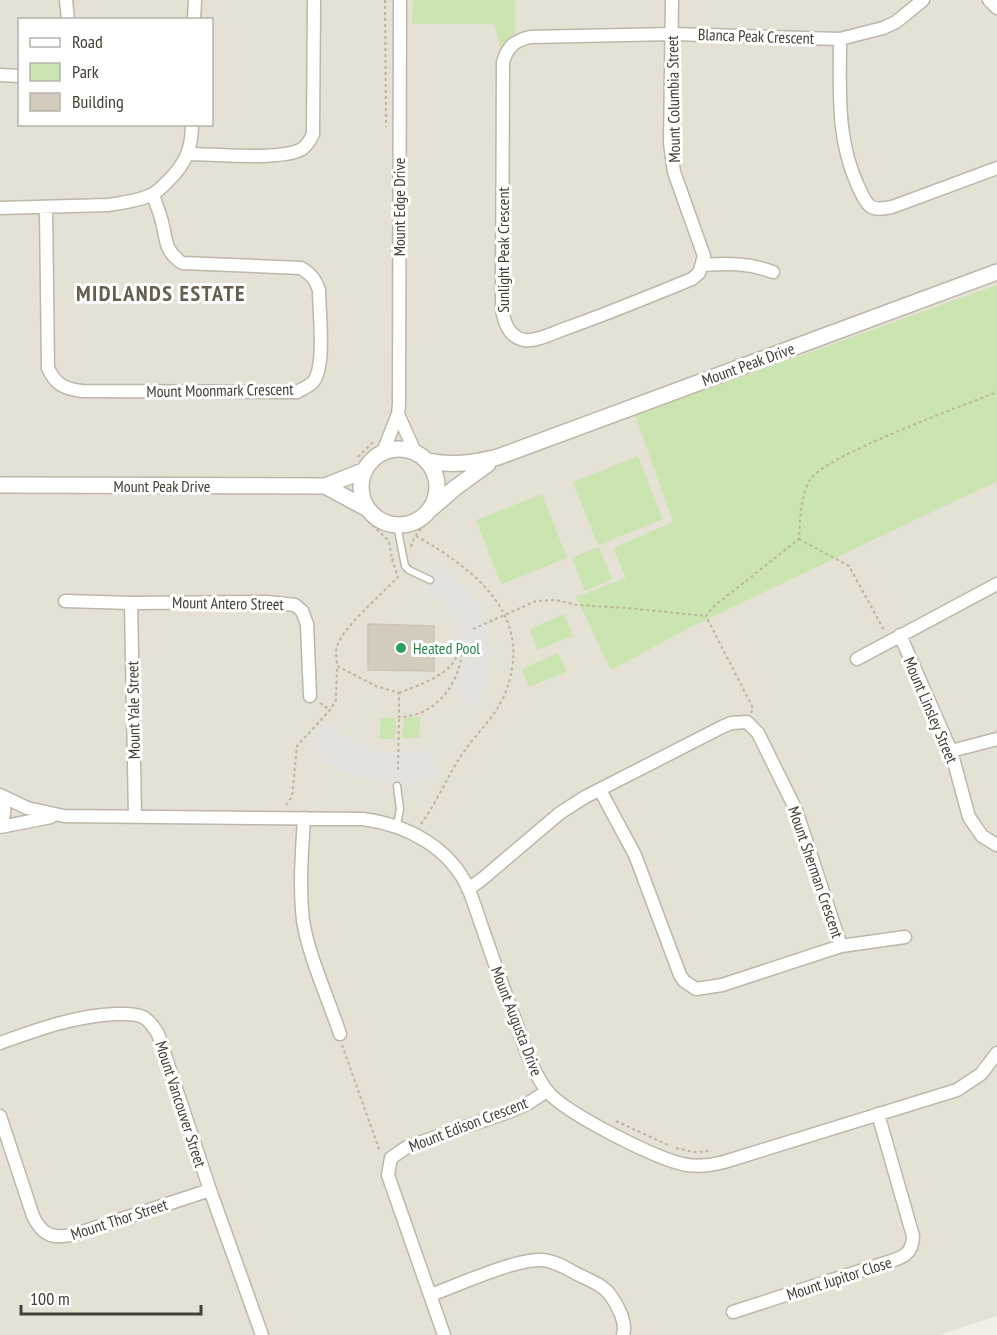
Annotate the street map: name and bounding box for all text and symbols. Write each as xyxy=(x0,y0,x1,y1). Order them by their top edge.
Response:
legend xyxy=(18,18,213,126)
street label: Blanca Peak Crescent xyxy=(698,24,815,48)
text: Road xyxy=(72,30,103,53)
street label: Mount Columbia Street xyxy=(662,35,684,163)
text: Park xyxy=(72,60,99,83)
text: Building xyxy=(72,90,124,113)
street label: Mount Edge Drive xyxy=(389,158,409,256)
street label: Sunlight Peak Crescent xyxy=(493,187,513,313)
district label: MIDLANDS ESTATE xyxy=(76,279,246,307)
street label: Mount Peak Drive xyxy=(699,338,797,390)
street label: Mount Moonmark Crescent xyxy=(146,379,294,401)
street label: Mount Peak Drive xyxy=(114,476,210,496)
street label: Mount Antero Street xyxy=(172,592,285,614)
place label: Heated Pool xyxy=(413,638,480,658)
marker: Heated Pool xyxy=(394,641,408,655)
street label: Mount Linsley Street xyxy=(900,654,963,767)
street label: Mount Yale Street xyxy=(122,660,144,759)
street label: Mount Sherman Crescent xyxy=(784,804,848,941)
street label: Mount Augusta Drive xyxy=(487,964,547,1078)
street label: Mount Vancouver Street xyxy=(151,1038,211,1170)
street label: Mount Edison Crescent xyxy=(406,1092,531,1156)
street label: Mount Thor Street xyxy=(68,1194,170,1244)
street label: Mount Jupitor Close xyxy=(784,1252,894,1304)
scale bar xyxy=(21,1278,201,1316)
text: 100 m xyxy=(30,1287,70,1310)

